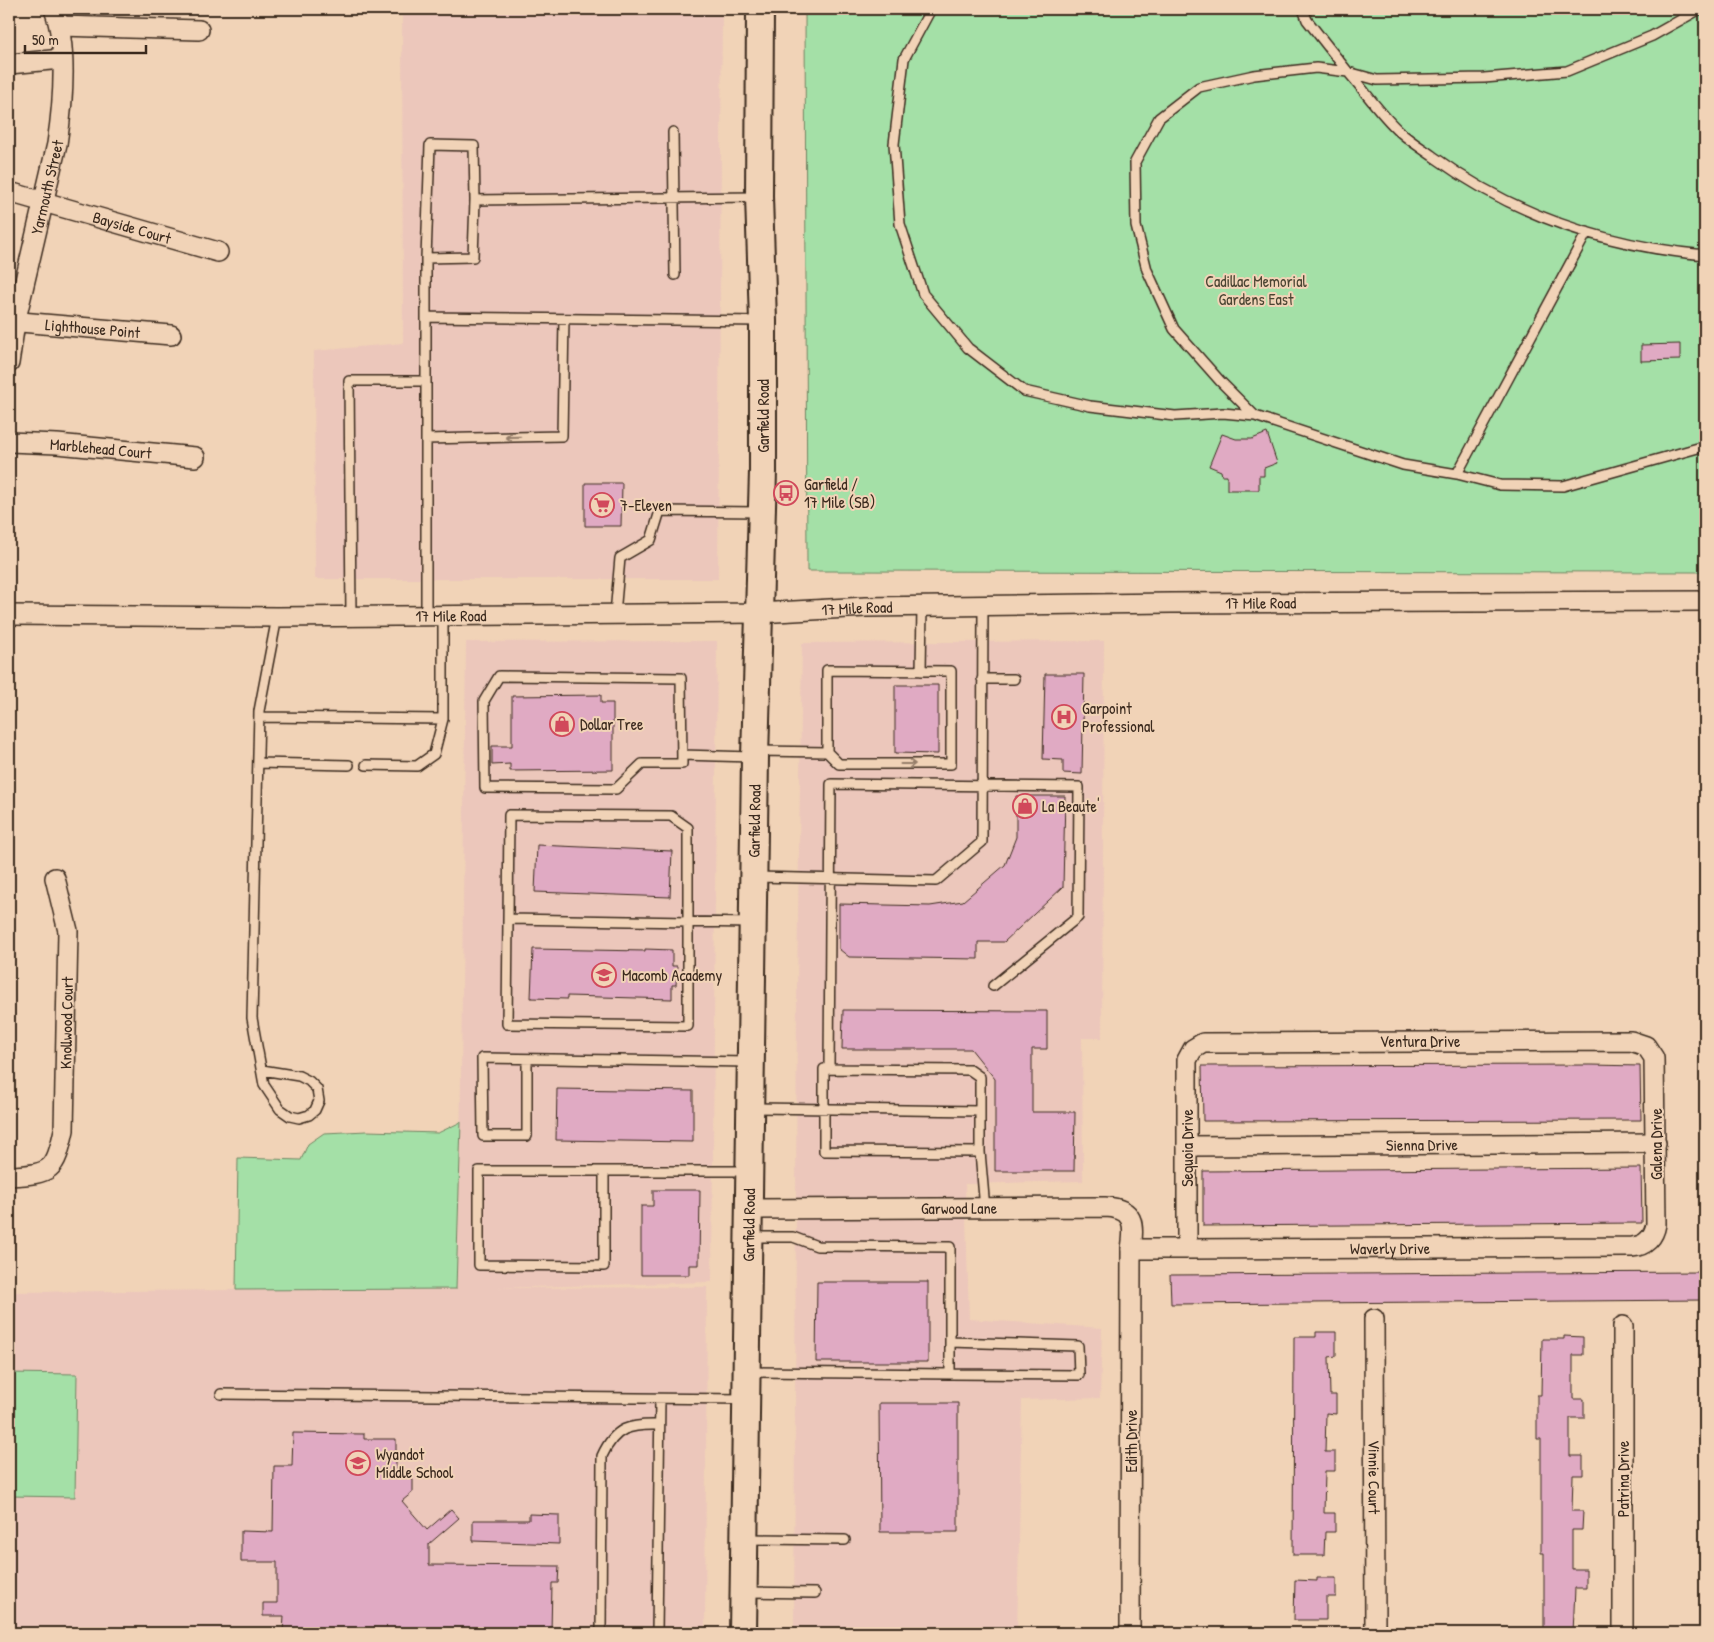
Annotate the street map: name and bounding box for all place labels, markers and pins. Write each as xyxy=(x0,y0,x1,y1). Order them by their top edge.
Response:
place label: Garfield / 17 Mile (SB) xyxy=(804,473,875,513)
bus stop icon: Garfield / 17 Mile (SB) xyxy=(773,480,799,506)
supermarket icon: 7-Eleven xyxy=(589,492,615,518)
place label: 7-Eleven xyxy=(620,494,672,516)
place label: Garpoint Professional xyxy=(1082,697,1155,737)
hospital icon: Garpoint Professional xyxy=(1051,704,1077,730)
shop icon: Dollar Tree xyxy=(549,711,575,737)
place label: Dollar Tree xyxy=(580,713,644,735)
shop icon: La Beaute' xyxy=(1012,793,1038,819)
place label: La Beaute' xyxy=(1042,795,1100,817)
school or university icon: Macomb Academy xyxy=(591,962,617,988)
place label: Macomb Academy xyxy=(622,964,722,986)
place label: Wyandot Middle School xyxy=(376,1443,454,1483)
school or university icon: Wyandot Middle School xyxy=(345,1450,371,1476)

